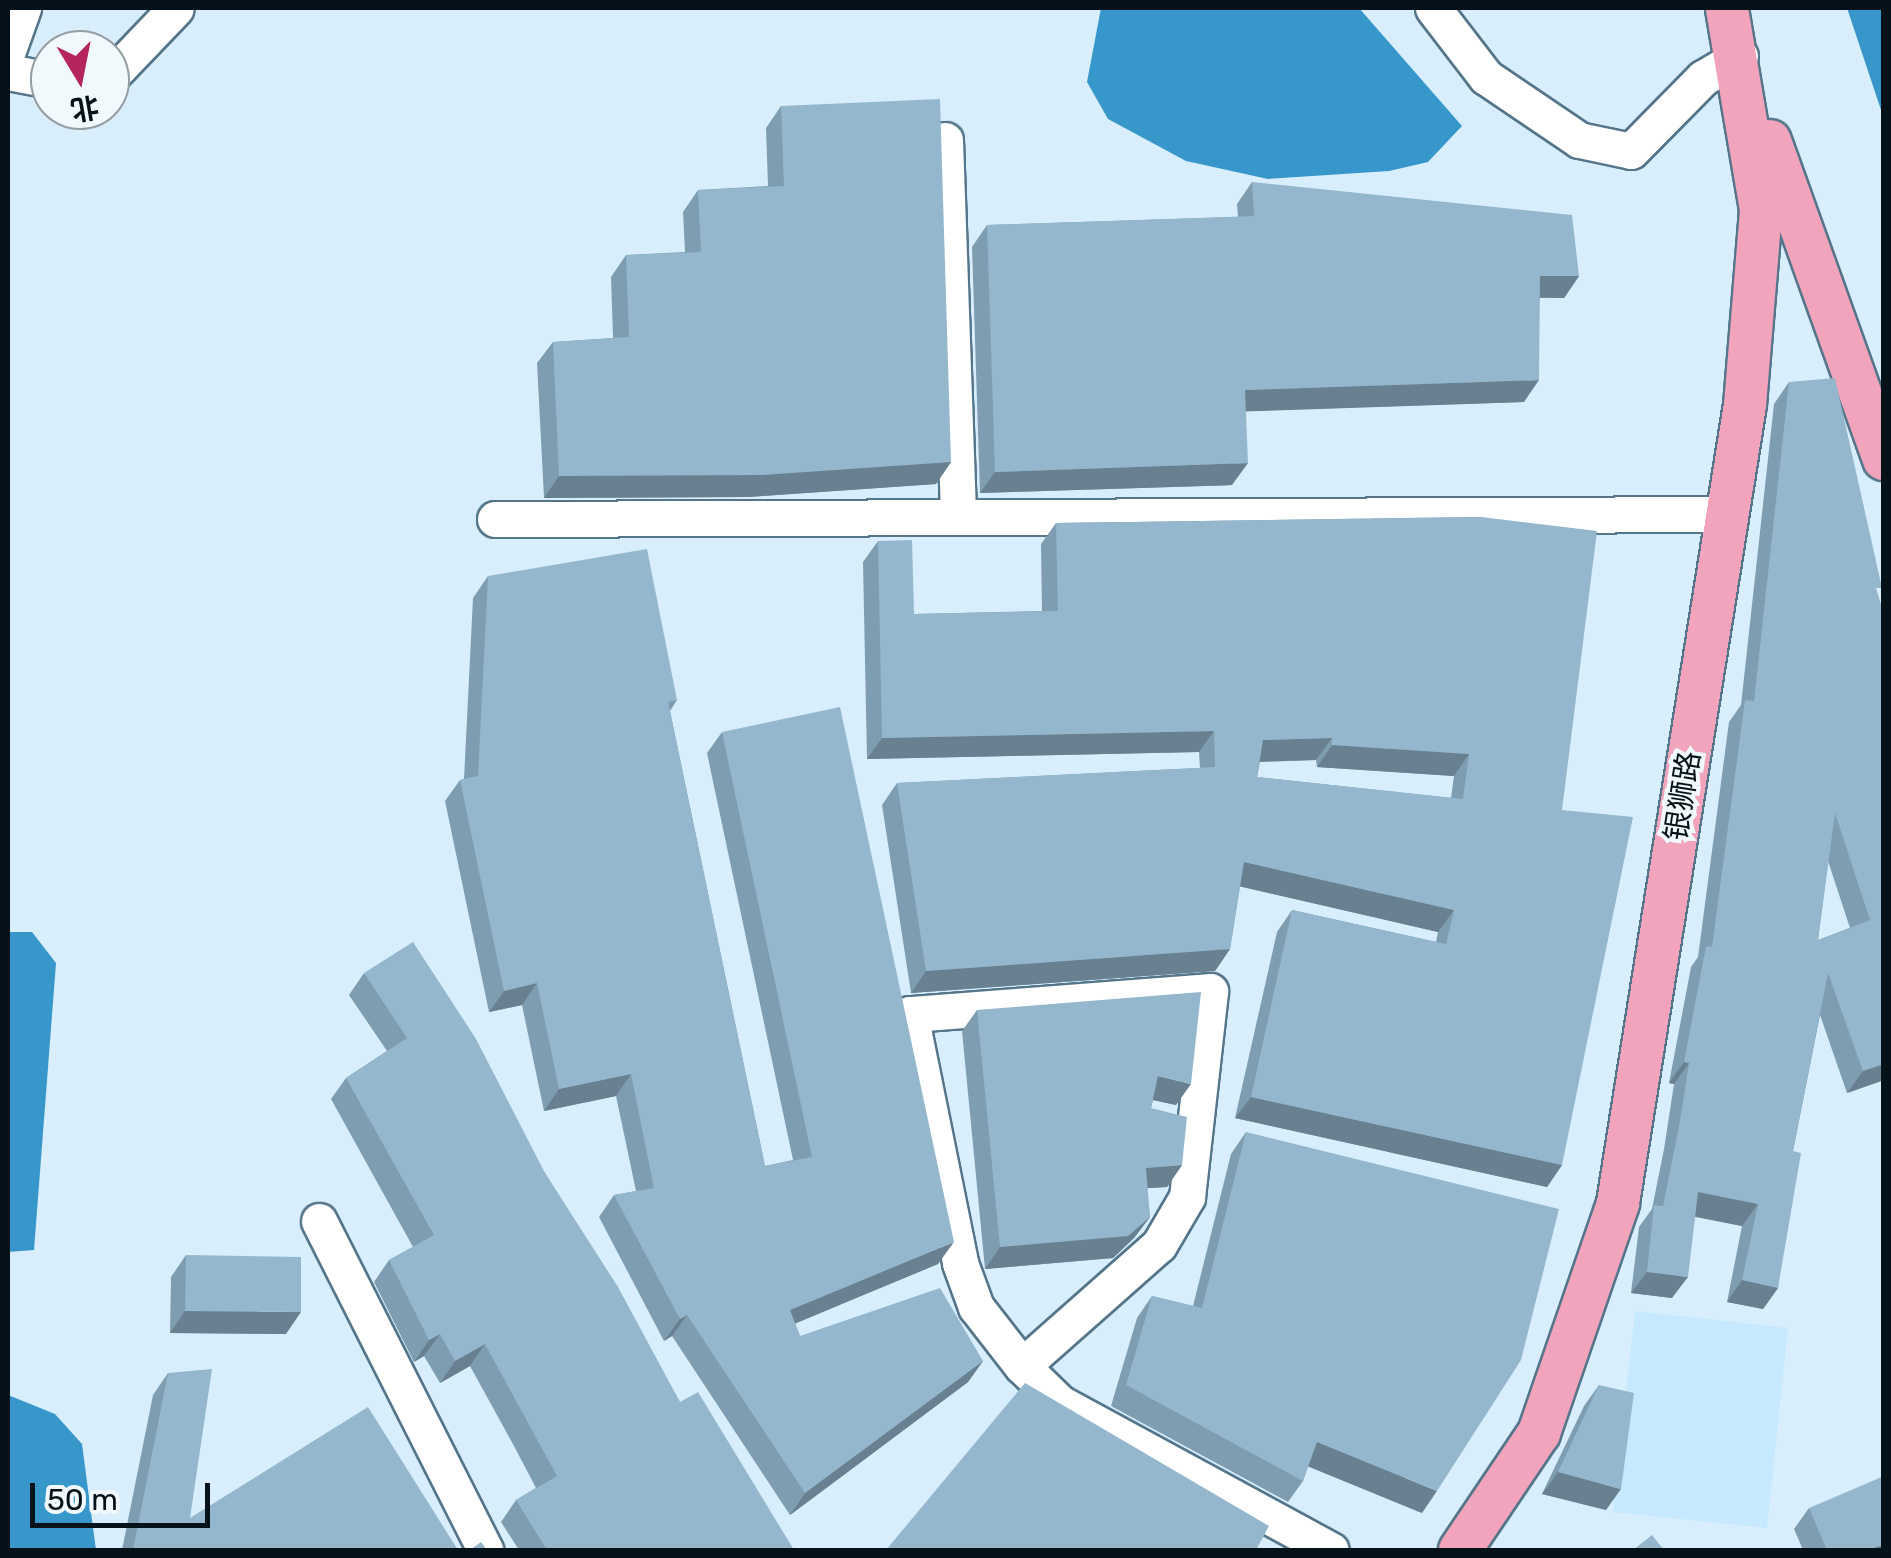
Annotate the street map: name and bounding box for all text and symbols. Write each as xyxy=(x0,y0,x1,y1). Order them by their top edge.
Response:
north arrow xyxy=(30,30,130,130)
text: 北 xyxy=(68,89,102,127)
street label: 银狮路 xyxy=(1658,749,1708,843)
scale bar xyxy=(35,1463,215,1525)
text: 50 m xyxy=(47,1482,118,1518)

